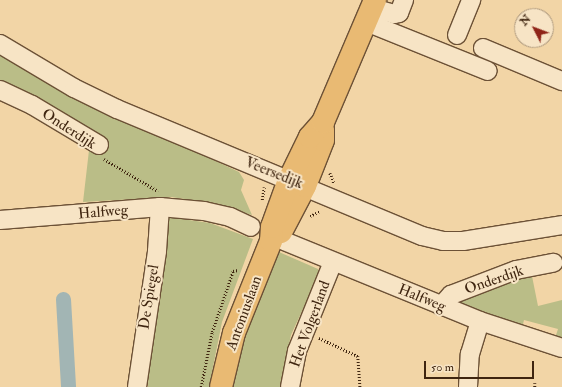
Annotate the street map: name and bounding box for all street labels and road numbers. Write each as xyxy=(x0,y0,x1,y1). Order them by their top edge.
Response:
street label: Onderdijk xyxy=(39,105,99,153)
street label: Veersedijk xyxy=(242,153,306,193)
street label: Halfweg xyxy=(77,201,129,223)
street label: Onderdijk xyxy=(462,262,526,298)
street label: De Spiegel xyxy=(135,263,163,331)
street label: Antoniuslaan xyxy=(222,273,266,353)
street label: Het Volgerland xyxy=(286,278,334,370)
street label: Halfweg xyxy=(395,280,449,316)

